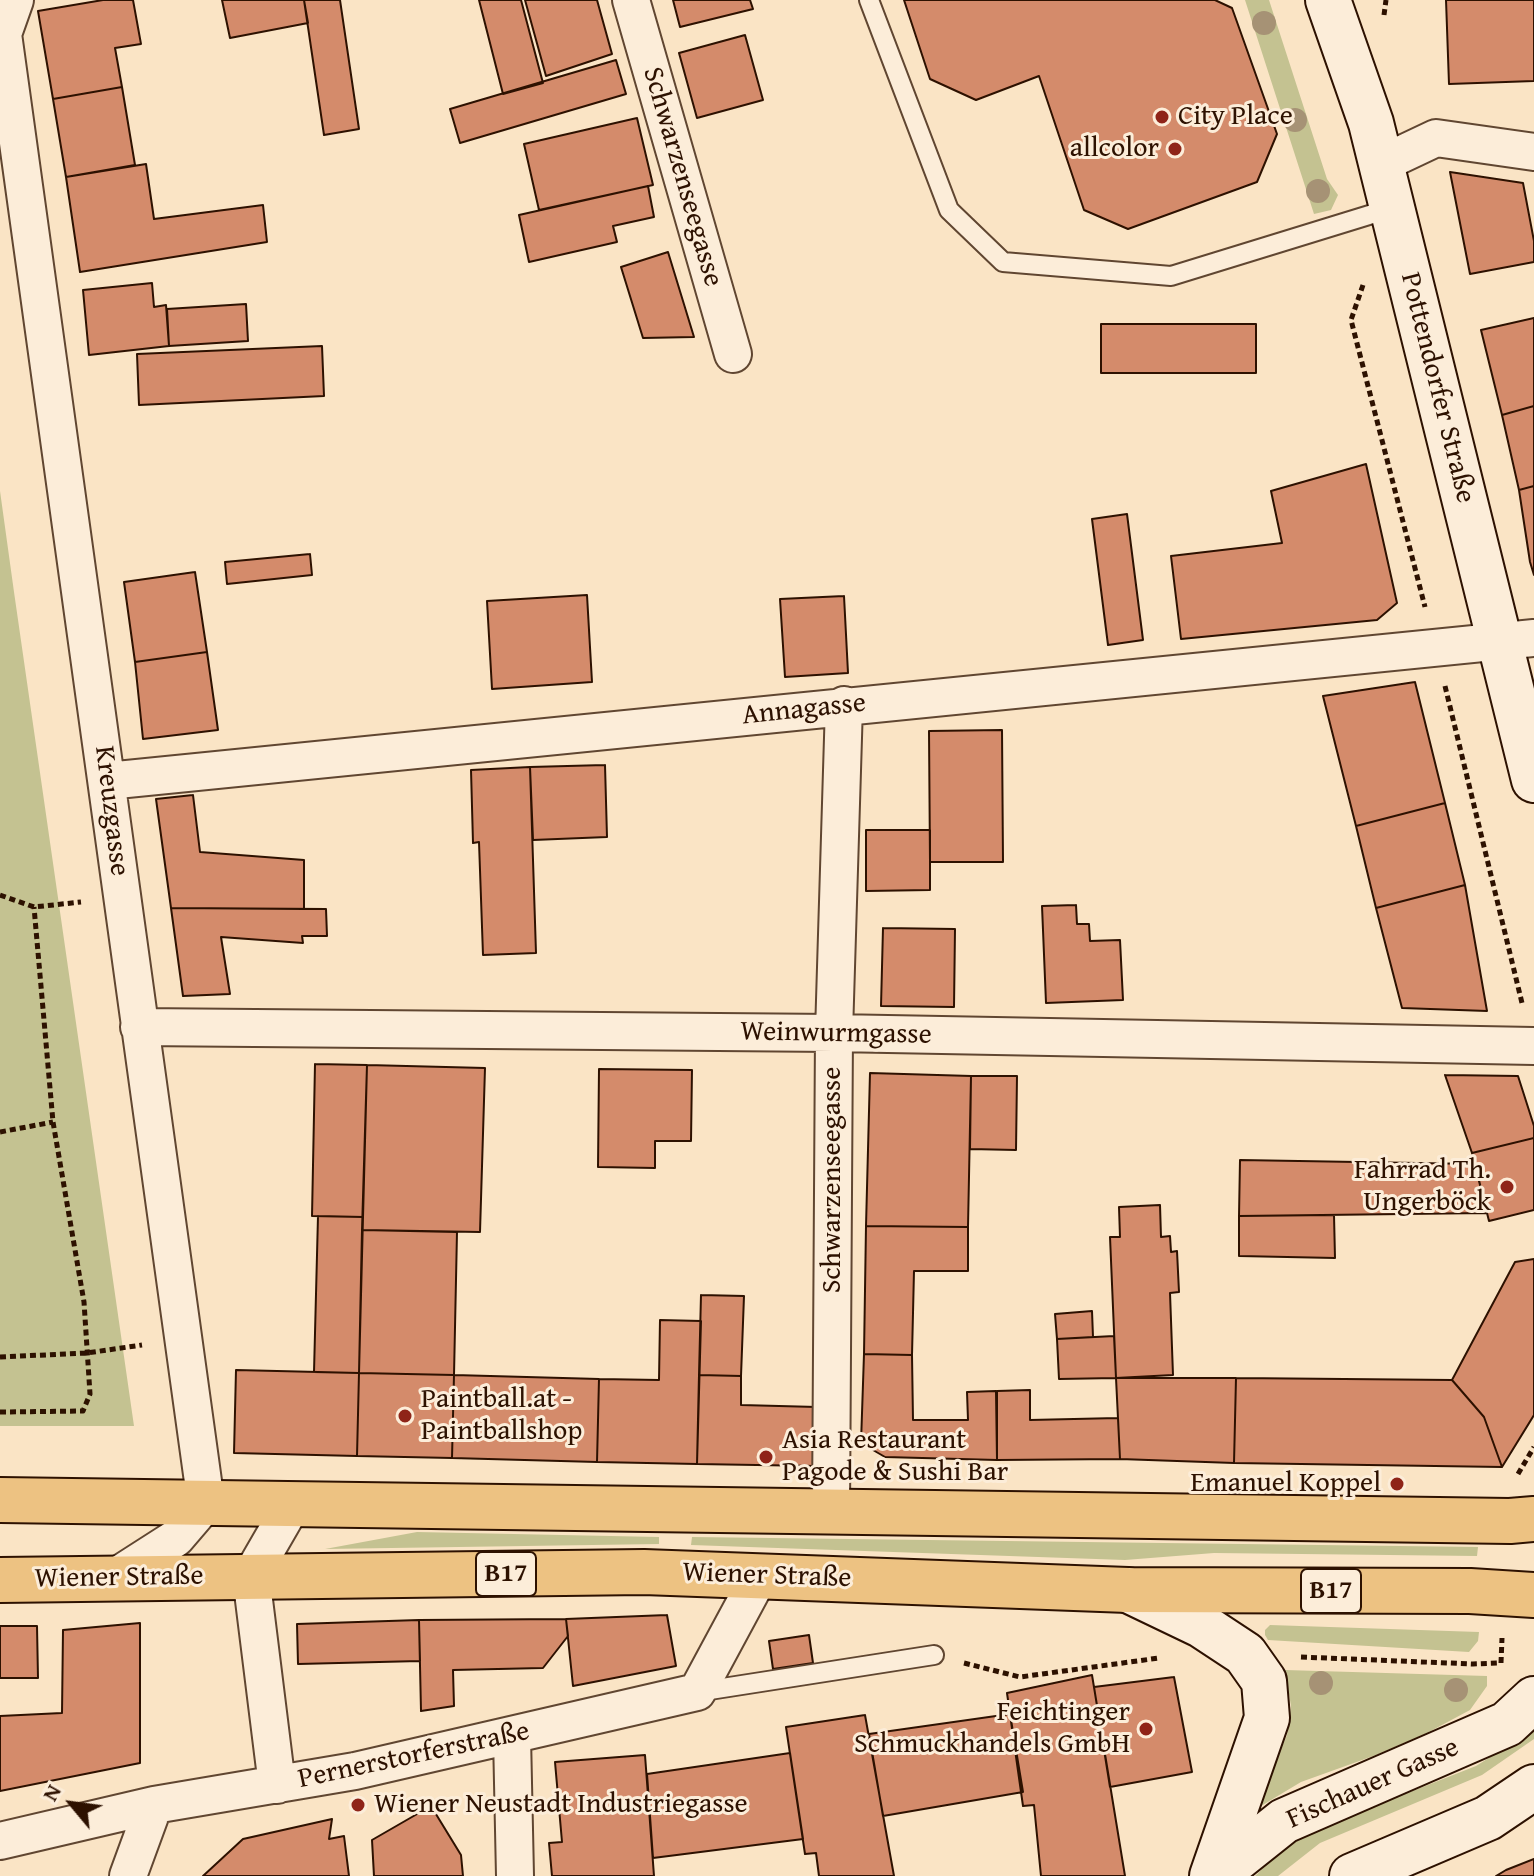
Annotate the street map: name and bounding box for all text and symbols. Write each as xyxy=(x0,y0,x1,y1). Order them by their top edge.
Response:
street label: Schwarzenseegasse xyxy=(635,63,729,291)
place label: City Place xyxy=(1178,100,1293,134)
marker: City Place xyxy=(1153,108,1171,126)
place label: allcolor xyxy=(1070,132,1159,166)
marker: allcolor xyxy=(1166,140,1184,158)
street label: Pottendorfer Straße xyxy=(1392,269,1482,507)
street label: Annagasse xyxy=(740,687,868,733)
street label: Kreuzgasse xyxy=(86,744,136,878)
street label: Weinwurmgasse xyxy=(740,1016,932,1052)
street label: Schwarzenseegasse xyxy=(816,1067,850,1293)
place label: Fahrrad Th. Ungerböck xyxy=(1354,1154,1491,1220)
marker: Fahrrad Th. Ungerböck xyxy=(1498,1178,1516,1196)
place label: Paintball.at - Paintballshop xyxy=(421,1383,582,1449)
marker: Paintball.at - Paintballshop xyxy=(396,1407,414,1425)
place label: Asia Restaurant Pagode & Sushi Bar xyxy=(782,1424,1008,1490)
marker: Asia Restaurant Pagode & Sushi Bar xyxy=(757,1448,775,1466)
place label: Emanuel Koppel xyxy=(1191,1467,1381,1501)
marker: Emanuel Koppel xyxy=(1388,1475,1406,1493)
road number: B17 xyxy=(476,1552,536,1596)
street label: Wiener Straße xyxy=(682,1556,852,1596)
street label: Wiener Straße xyxy=(34,1560,204,1596)
road number: B17 xyxy=(1301,1569,1361,1613)
place label: Feichtinger Schmuckhandels GmbH xyxy=(854,1696,1130,1762)
street label: Pernerstorferstraße xyxy=(295,1715,533,1797)
marker: Feichtinger Schmuckhandels GmbH xyxy=(1137,1720,1155,1738)
street label: Fischauer Gasse xyxy=(1282,1731,1464,1837)
north arrow xyxy=(32,1764,112,1844)
text: N xyxy=(33,1778,69,1807)
place label: Wiener Neustadt Industriegasse xyxy=(374,1788,748,1822)
marker: Wiener Neustadt Industriegasse xyxy=(349,1796,367,1814)

